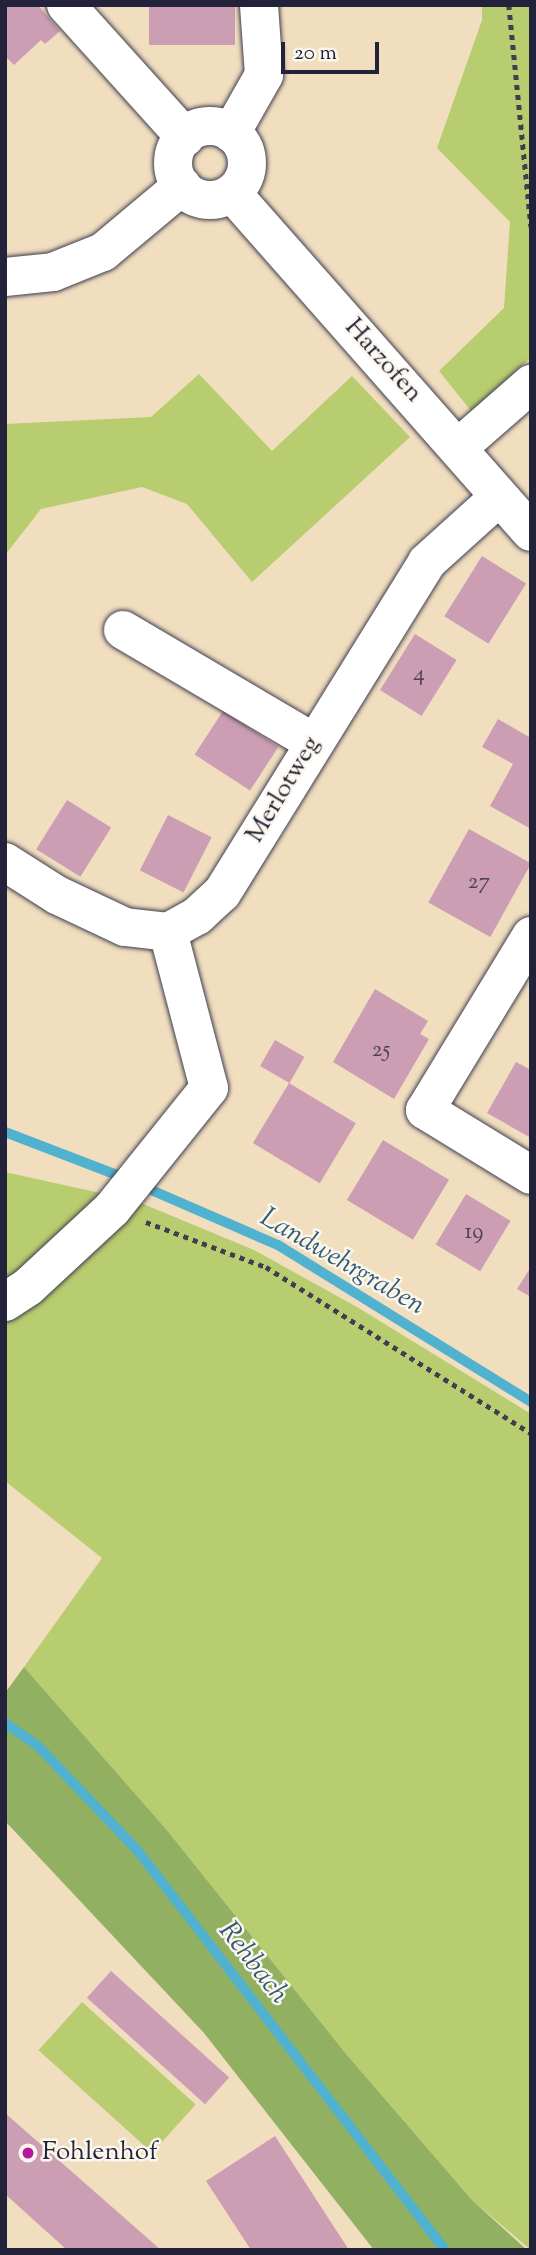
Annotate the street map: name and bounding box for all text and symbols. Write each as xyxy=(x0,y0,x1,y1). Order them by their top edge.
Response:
scale bar xyxy=(284,28,382,72)
text: 20 m xyxy=(294,39,337,69)
street label: Harzofen xyxy=(337,313,429,409)
house number: 4 xyxy=(413,661,425,689)
street label: Merlotweg xyxy=(240,731,328,849)
house number: 27 xyxy=(468,869,490,897)
house number: 25 xyxy=(372,1037,390,1065)
water label: Landwehrgraben xyxy=(253,1201,431,1323)
house number: 19 xyxy=(465,1219,483,1247)
water label: Rehbach xyxy=(211,1915,295,2011)
place label: Fohlenhof xyxy=(42,2137,158,2169)
marker: Fohlenhof xyxy=(20,2145,36,2161)

